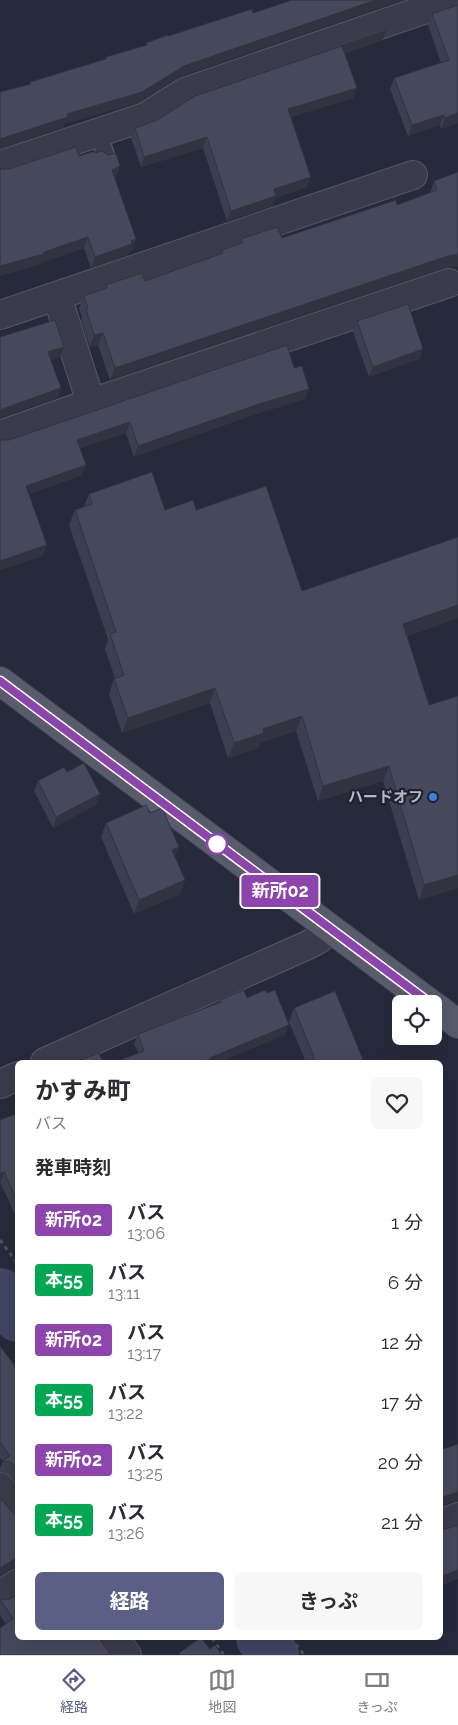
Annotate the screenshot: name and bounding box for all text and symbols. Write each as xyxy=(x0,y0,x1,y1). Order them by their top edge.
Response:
place label: ハードオフ xyxy=(348,788,423,806)
marker: ハードオフ xyxy=(427,791,439,803)
unlabelled marker xyxy=(206,833,228,855)
line badge: 新所02 xyxy=(245,875,315,907)
text: 新所02 xyxy=(251,880,309,901)
map controls xyxy=(392,995,442,1045)
button: locate xyxy=(392,995,442,1045)
text: かすみ町 xyxy=(35,1076,131,1105)
button: heart xyxy=(371,1077,423,1129)
text: バス xyxy=(35,1114,67,1133)
text: 発車時刻 xyxy=(35,1156,111,1178)
text: バス xyxy=(127,1201,165,1223)
text: 新所02 xyxy=(45,1209,102,1230)
text: 1 分 xyxy=(391,1211,423,1233)
text: 13:06 xyxy=(127,1224,165,1243)
text: バス xyxy=(108,1261,146,1283)
text: 本55 xyxy=(45,1269,83,1290)
text: 6 分 xyxy=(388,1271,423,1293)
text: 13:11 xyxy=(108,1284,140,1303)
text: バス xyxy=(127,1321,165,1343)
text: 新所02 xyxy=(45,1329,102,1350)
text: 12 分 xyxy=(381,1331,423,1353)
text: 13:17 xyxy=(127,1344,161,1363)
text: バス xyxy=(108,1381,146,1403)
text: 本55 xyxy=(45,1389,83,1410)
text: 17 分 xyxy=(381,1391,423,1413)
text: 13:22 xyxy=(108,1404,143,1423)
text: バス xyxy=(127,1441,165,1463)
text: 新所02 xyxy=(45,1449,102,1470)
text: 20 分 xyxy=(378,1451,423,1473)
text: 13:25 xyxy=(127,1464,163,1483)
text: バス xyxy=(108,1501,146,1523)
text: 本55 xyxy=(45,1509,83,1530)
text: 21 分 xyxy=(381,1511,423,1533)
text: 13:26 xyxy=(108,1524,144,1543)
button: 経路 xyxy=(35,1572,224,1630)
button: きっぷ xyxy=(234,1572,423,1630)
tab: 経路 xyxy=(60,1666,88,1716)
tab: 地図 xyxy=(208,1666,236,1716)
tab: きっぷ xyxy=(356,1666,398,1716)

